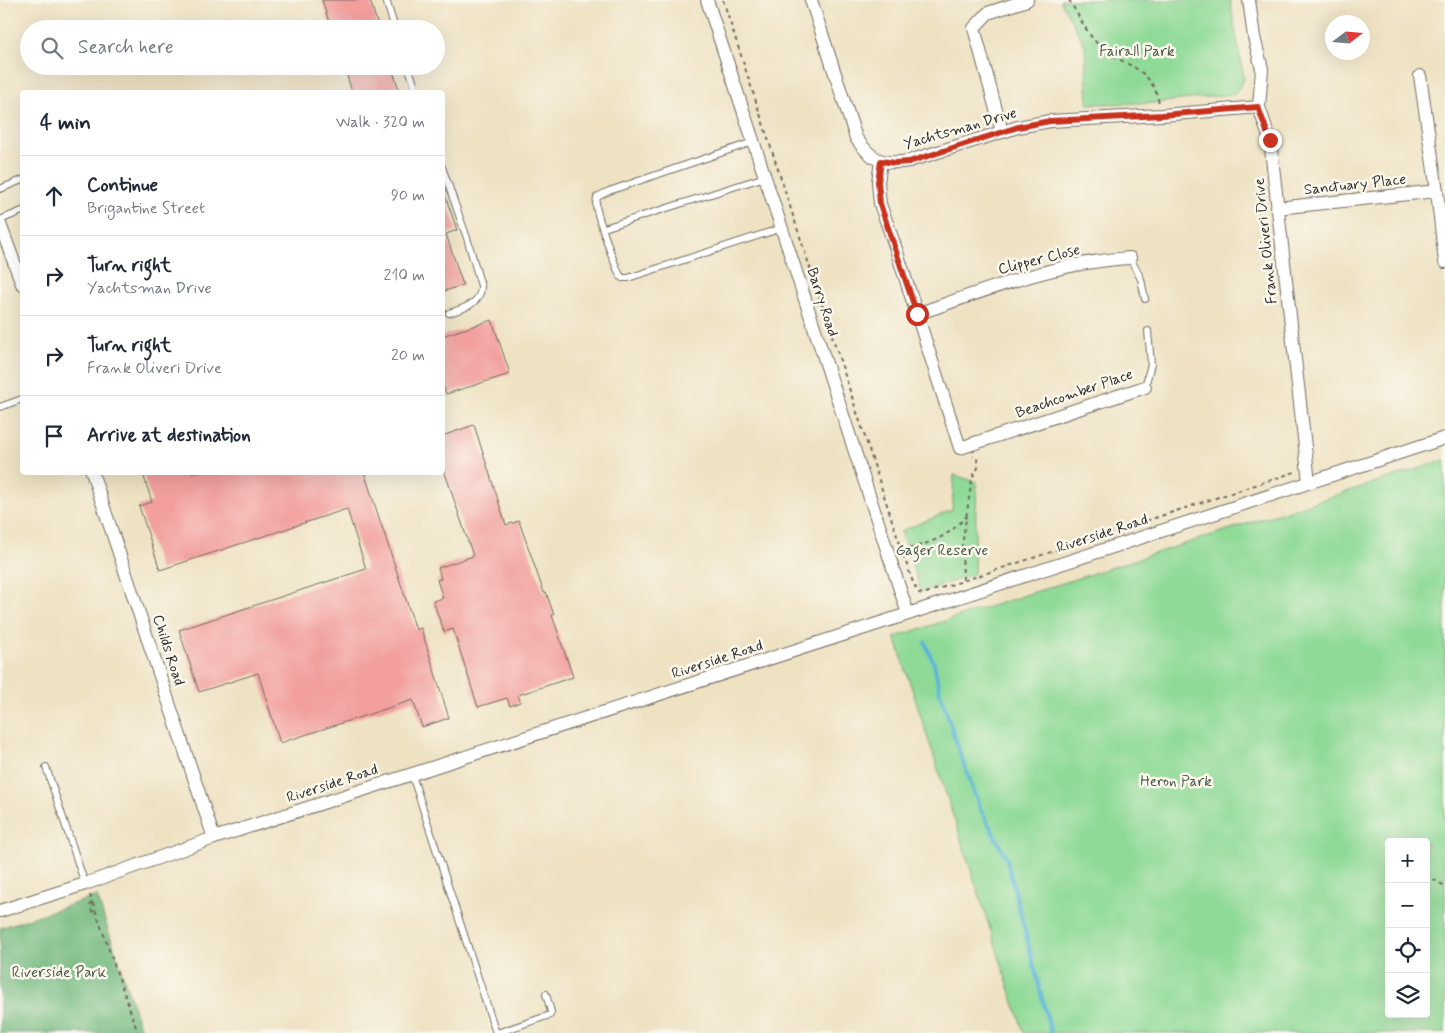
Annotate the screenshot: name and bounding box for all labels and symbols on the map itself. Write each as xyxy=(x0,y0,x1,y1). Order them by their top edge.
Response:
north arrow xyxy=(1325,15,1370,60)
park label: Fairall Park xyxy=(1099,42,1175,62)
street label: Yachtsman Drive xyxy=(901,103,1020,155)
route end xyxy=(1259,129,1282,152)
street label: Sanctuary Place xyxy=(1303,170,1407,200)
street label: Frank Oliveri Drive xyxy=(1249,177,1283,305)
street label: Clipper Close xyxy=(996,240,1083,280)
street label: Barry Road xyxy=(801,265,843,339)
route start xyxy=(906,303,929,326)
street label: Beachcomber Place xyxy=(1013,364,1136,423)
street label: Riverside Road xyxy=(1054,510,1151,558)
park label: Gager Reserve xyxy=(896,541,988,562)
street label: Childs Road xyxy=(147,612,189,688)
street label: Riverside Road xyxy=(669,636,766,684)
street label: Riverside Road xyxy=(284,760,381,808)
park label: Heron Park xyxy=(1140,772,1212,792)
park label: Riverside Park xyxy=(12,963,107,983)

